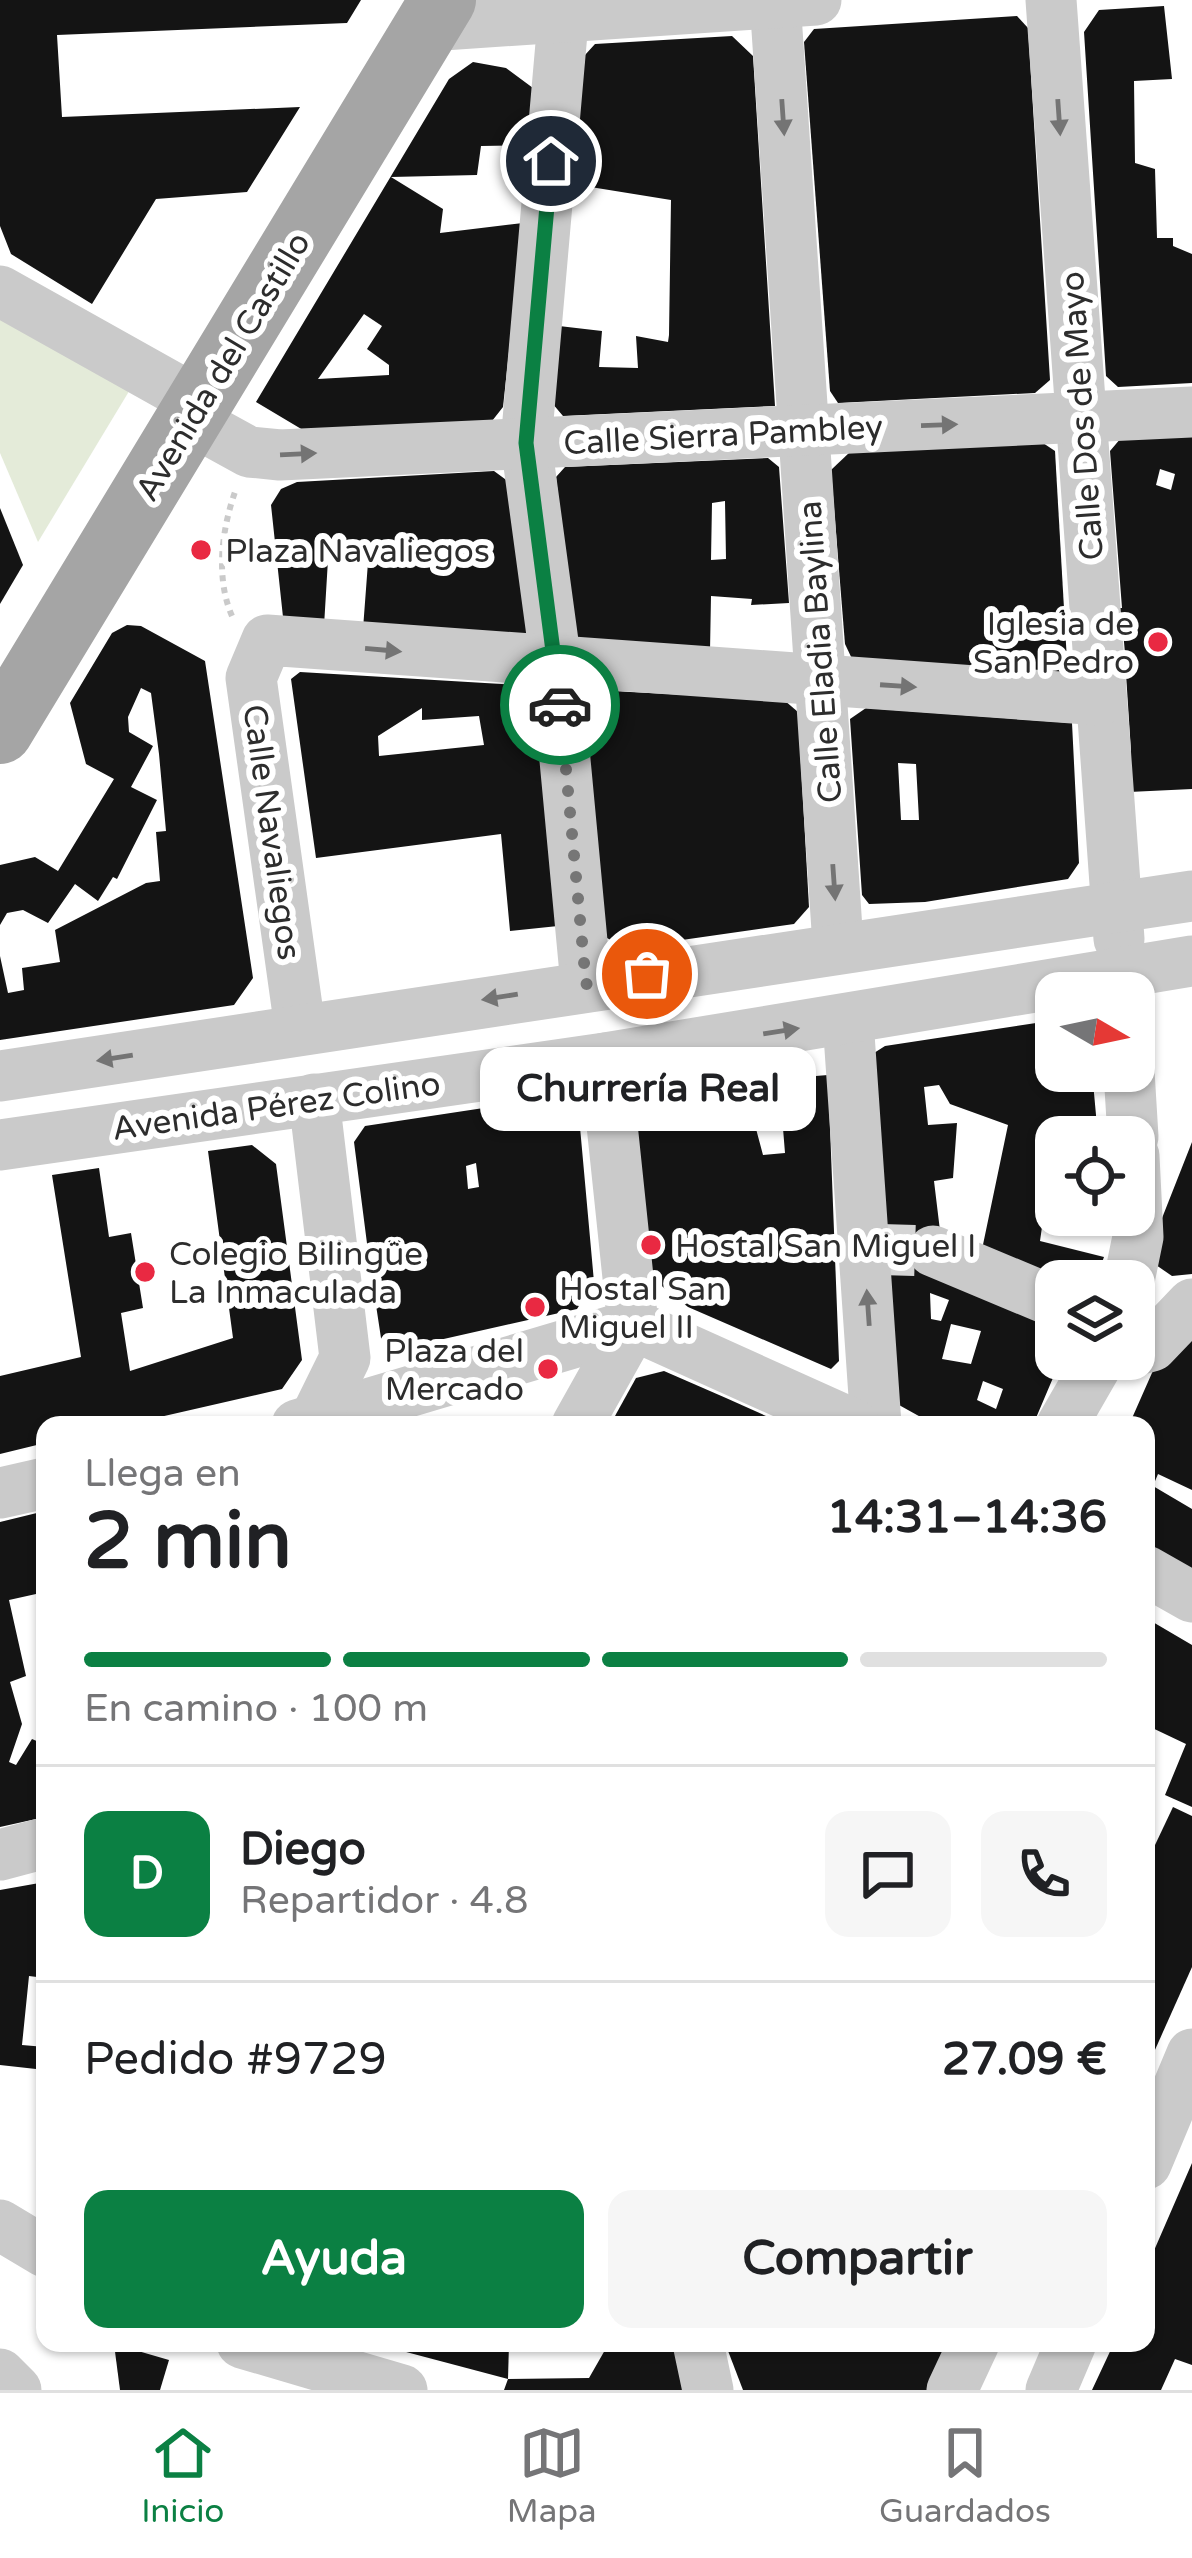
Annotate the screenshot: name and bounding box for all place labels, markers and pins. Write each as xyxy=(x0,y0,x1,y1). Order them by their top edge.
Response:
pin xyxy=(500,110,602,212)
place label: Plaza Navaliegos xyxy=(225,532,490,571)
marker: Plaza Navaliegos xyxy=(188,537,214,563)
place label: Iglesia de San Pedro xyxy=(973,605,1134,682)
marker: Iglesia de San Pedro xyxy=(1145,629,1171,655)
pin xyxy=(596,923,698,1025)
callout: Churrería Real xyxy=(479,1046,815,1130)
place label: Hostal San Miguel I xyxy=(675,1227,976,1266)
marker: Hostal San Miguel I xyxy=(638,1232,664,1258)
place label: Colegio Bilingüe La Inmaculada xyxy=(169,1235,423,1312)
marker: Colegio Bilingüe La Inmaculada xyxy=(132,1259,158,1285)
place label: Hostal San Miguel II xyxy=(559,1270,726,1347)
marker: Hostal San Miguel II xyxy=(522,1294,548,1320)
place label: Plaza del Mercado xyxy=(384,1332,524,1409)
marker: Plaza del Mercado xyxy=(535,1356,561,1382)

